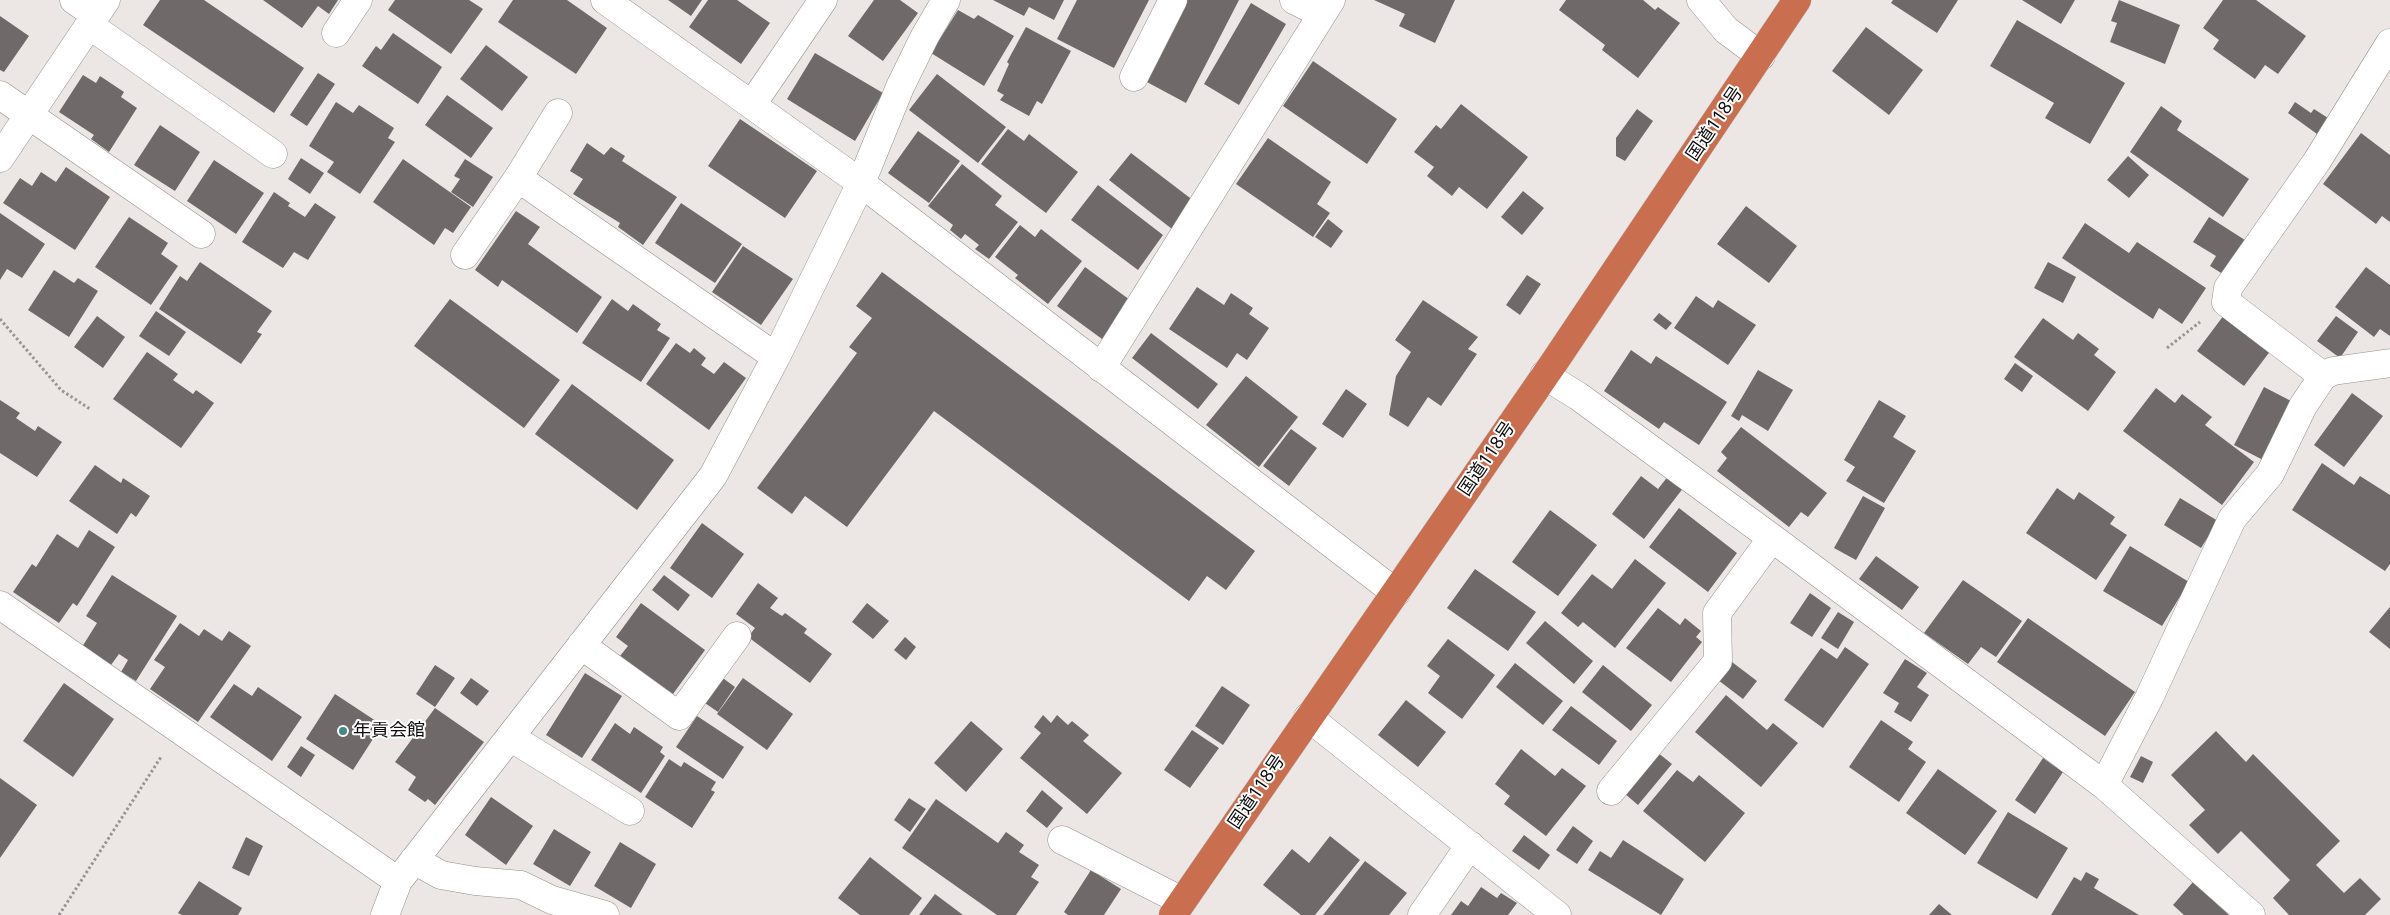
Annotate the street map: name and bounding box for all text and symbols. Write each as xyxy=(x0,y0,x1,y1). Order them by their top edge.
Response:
street label: 国道118号 xyxy=(1682,83,1748,165)
street label: 国道118号 xyxy=(1454,418,1520,500)
place label: 年貢会館 xyxy=(353,720,425,742)
marker: 年貢会館 xyxy=(337,725,349,737)
street label: 国道118号 xyxy=(1224,751,1290,833)

